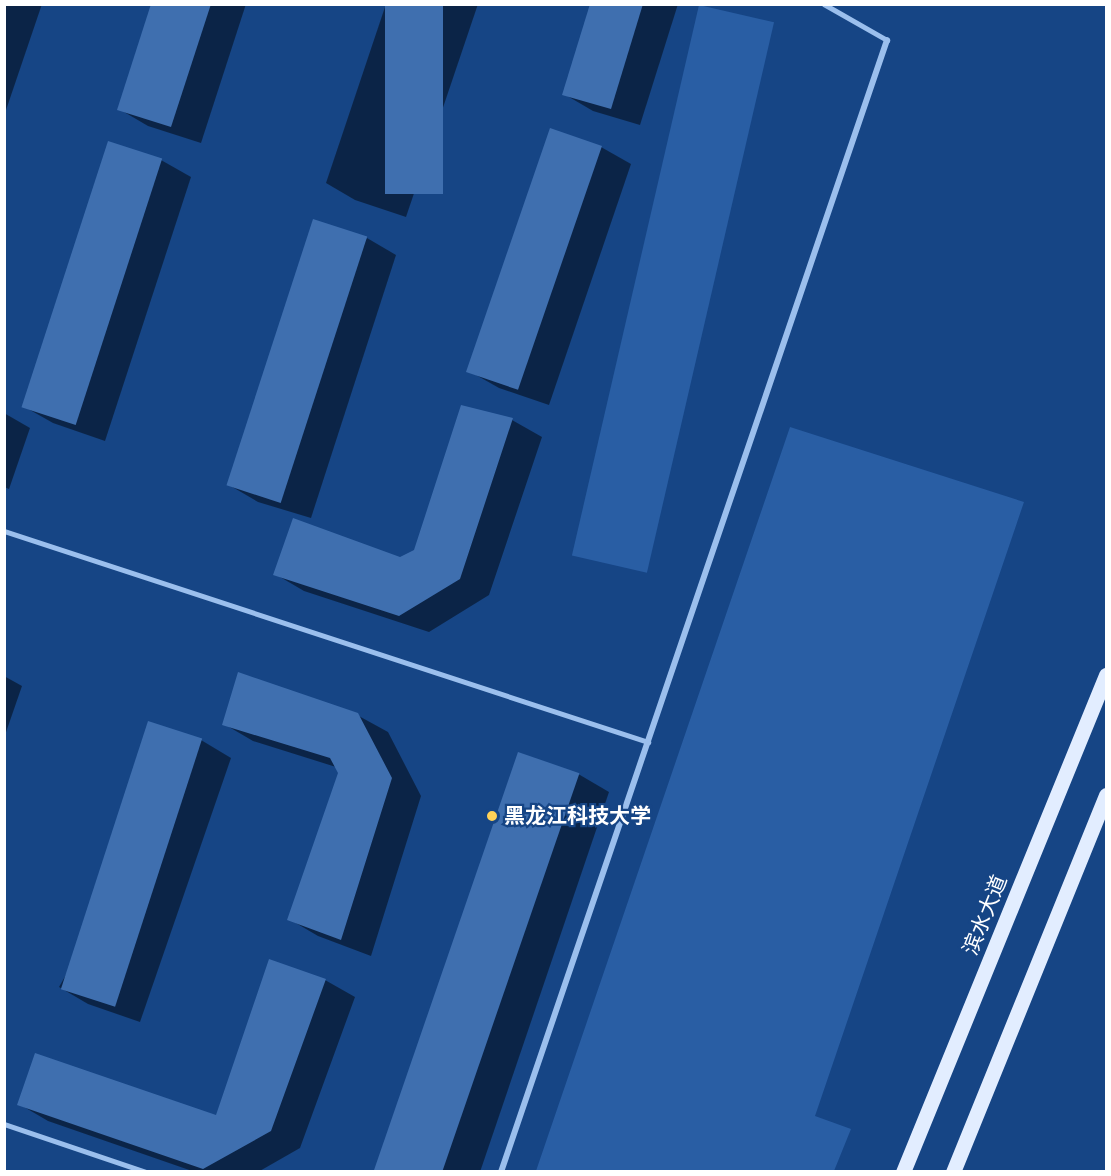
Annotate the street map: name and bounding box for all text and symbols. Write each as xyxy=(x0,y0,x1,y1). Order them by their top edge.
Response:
place label: 黑龙江科技大学 xyxy=(504,803,651,829)
marker: 黑龙江科技大学 xyxy=(485,809,499,823)
street label: 滨水大道 xyxy=(958,871,1012,959)

